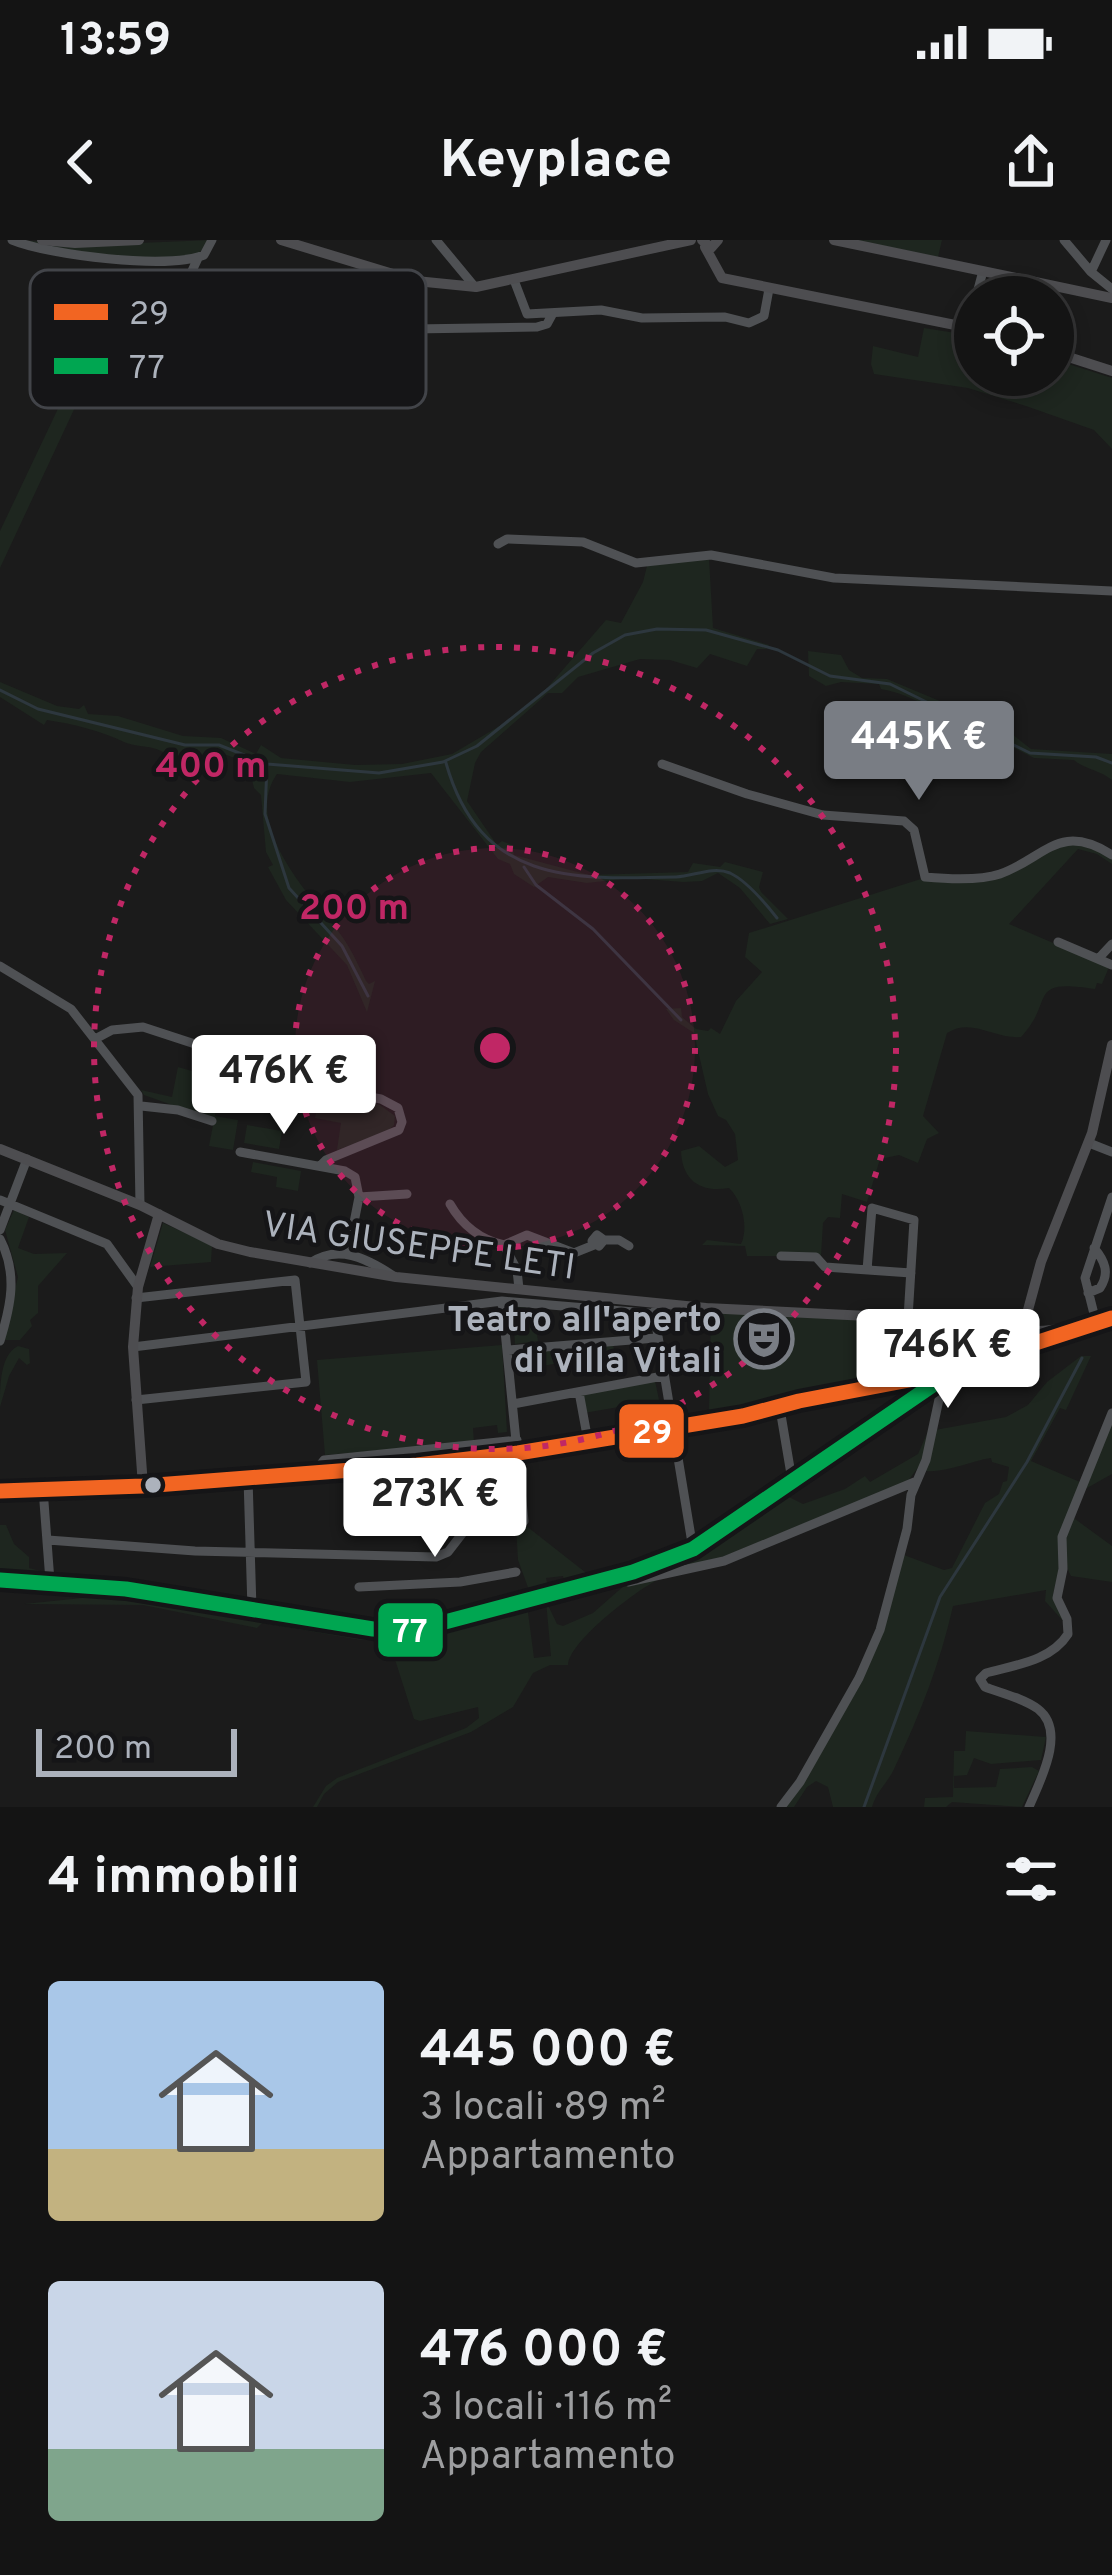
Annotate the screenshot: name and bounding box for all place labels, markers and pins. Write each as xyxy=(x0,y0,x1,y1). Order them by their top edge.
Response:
pin: 445K € xyxy=(821,701,1017,803)
centre of rings xyxy=(474,1027,516,1069)
pin: 476K € xyxy=(186,1035,382,1137)
place label: Teatro all'aperto di villa Vitali xyxy=(447,1299,722,1386)
theatre icon: Teatro all'aperto di villa Vitali xyxy=(733,1308,795,1370)
pin: 746K € xyxy=(850,1309,1046,1411)
pin: 273K € xyxy=(337,1458,533,1560)
unlabelled marker xyxy=(142,1474,164,1496)

